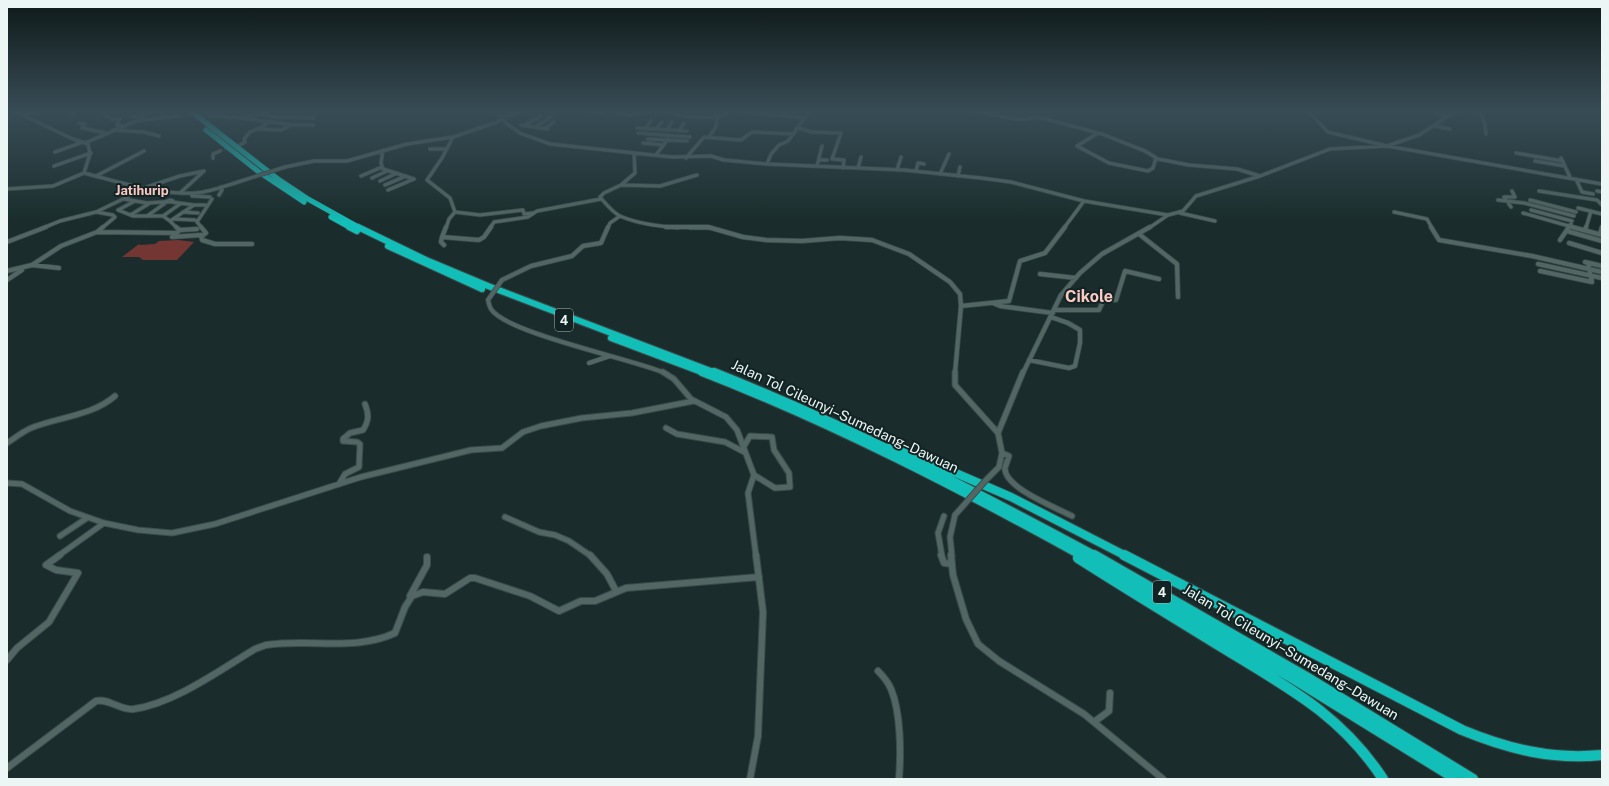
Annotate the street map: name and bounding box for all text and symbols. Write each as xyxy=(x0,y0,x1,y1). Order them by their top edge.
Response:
district label: Jatihurip xyxy=(115,183,169,198)
district label: Cikole xyxy=(1065,287,1113,306)
road number: 4 xyxy=(555,309,573,331)
street label: Jalan Tol Cileunyi–Sumedang–Dawuan xyxy=(729,356,961,476)
road number: 4 xyxy=(1153,581,1171,603)
street label: Jalan Tol Cileunyi–Sumedang–Dawuan xyxy=(1180,581,1402,723)

